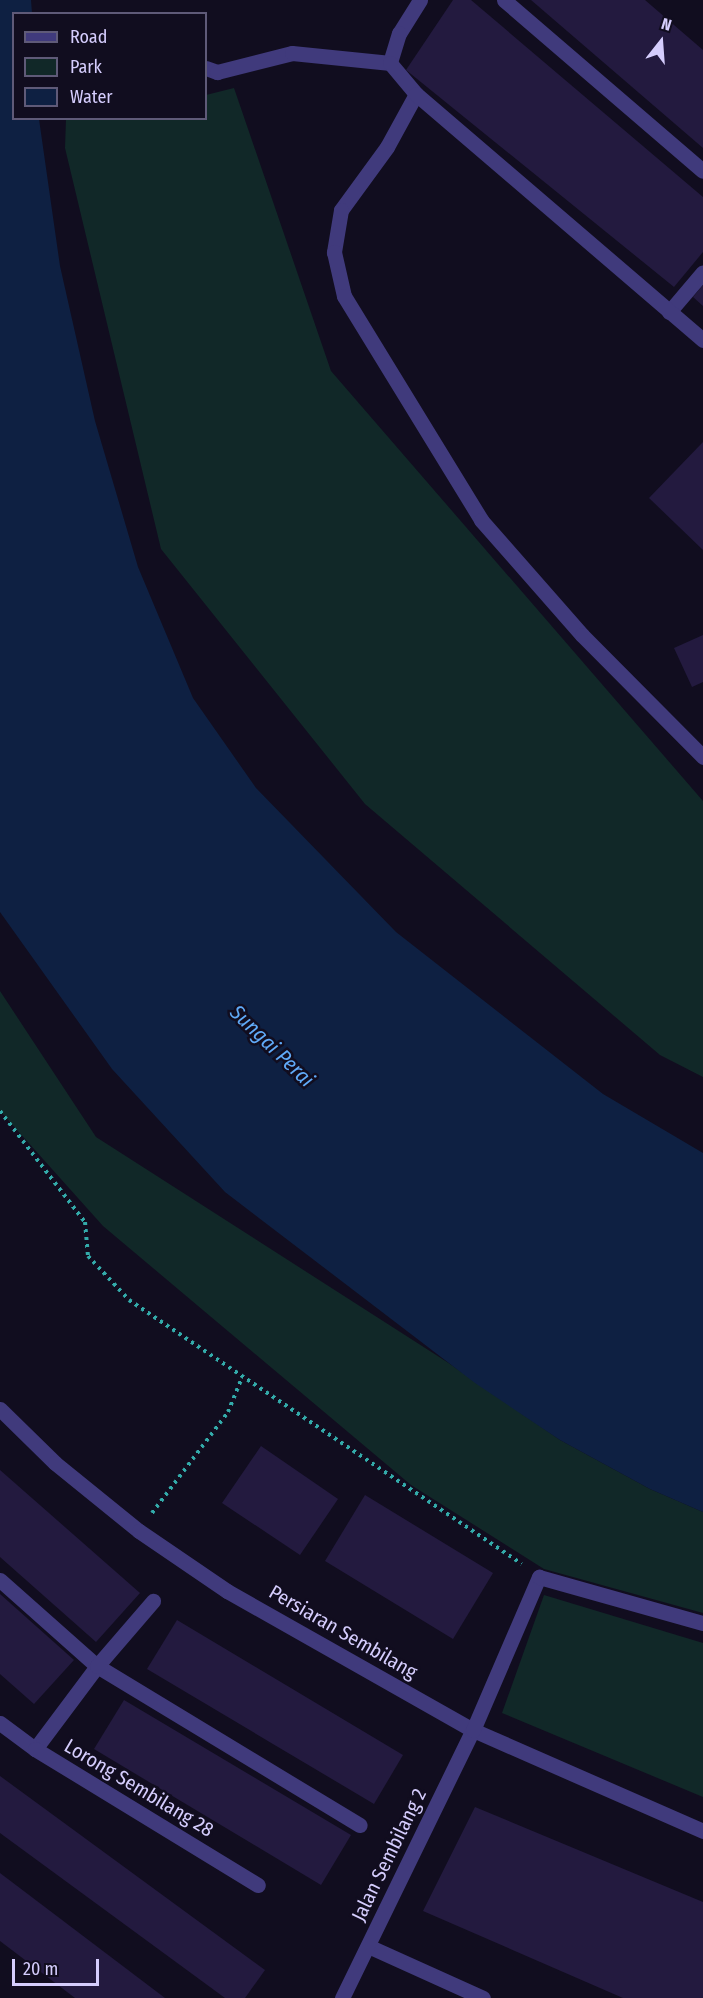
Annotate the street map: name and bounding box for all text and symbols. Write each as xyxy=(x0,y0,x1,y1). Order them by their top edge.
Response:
legend xyxy=(12,12,207,120)
north arrow xyxy=(631,12,691,72)
text: N xyxy=(659,14,674,35)
text: Road xyxy=(70,26,107,48)
text: Park xyxy=(70,56,102,78)
text: Water xyxy=(70,86,113,108)
water label: Sungai Perai xyxy=(225,1000,319,1092)
street label: Persiaran Sembilang xyxy=(265,1580,421,1684)
street label: Lorong Sembilang 28 xyxy=(60,1734,218,1842)
street label: Jalan Sembilang 2 xyxy=(347,1785,431,1925)
scale bar xyxy=(15,1947,102,1985)
text: 20 m xyxy=(23,1958,58,1980)

